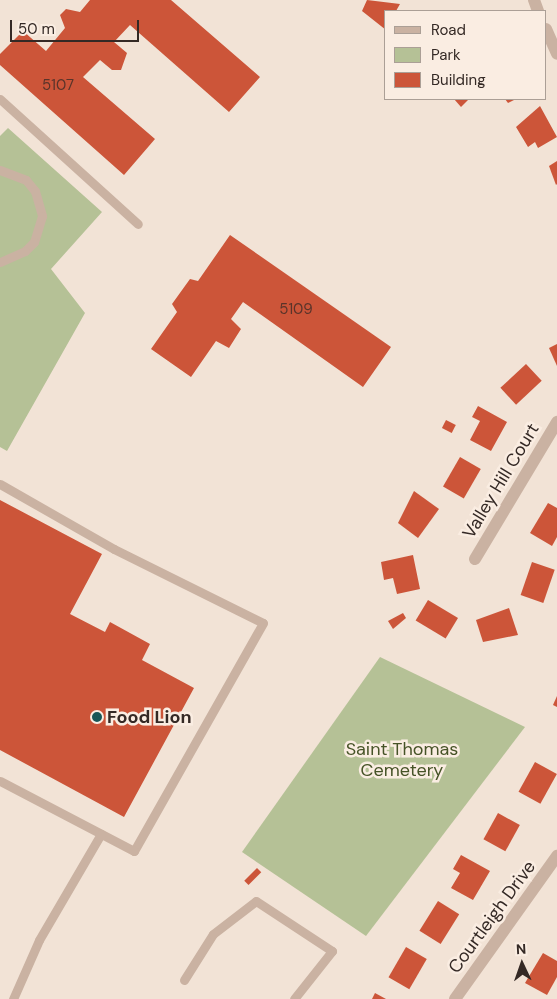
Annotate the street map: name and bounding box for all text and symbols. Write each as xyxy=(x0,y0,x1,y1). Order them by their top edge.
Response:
scale bar xyxy=(12,10,141,42)
legend xyxy=(384,10,547,100)
text: 50 m xyxy=(18,19,55,39)
text: Road xyxy=(431,20,466,40)
text: Park xyxy=(431,45,461,65)
text: Building xyxy=(431,70,486,90)
house number: 5107 xyxy=(42,77,74,95)
house number: 5109 xyxy=(279,301,313,319)
street label: Valley Hill Court xyxy=(458,419,544,543)
place label: Food Lion xyxy=(107,706,192,728)
marker: Food Lion xyxy=(91,711,103,723)
park label: Saint Thomas Cemetery xyxy=(346,739,458,782)
street label: Courtleigh Drive xyxy=(444,856,540,978)
north arrow xyxy=(497,939,547,989)
text: N xyxy=(516,940,527,958)

